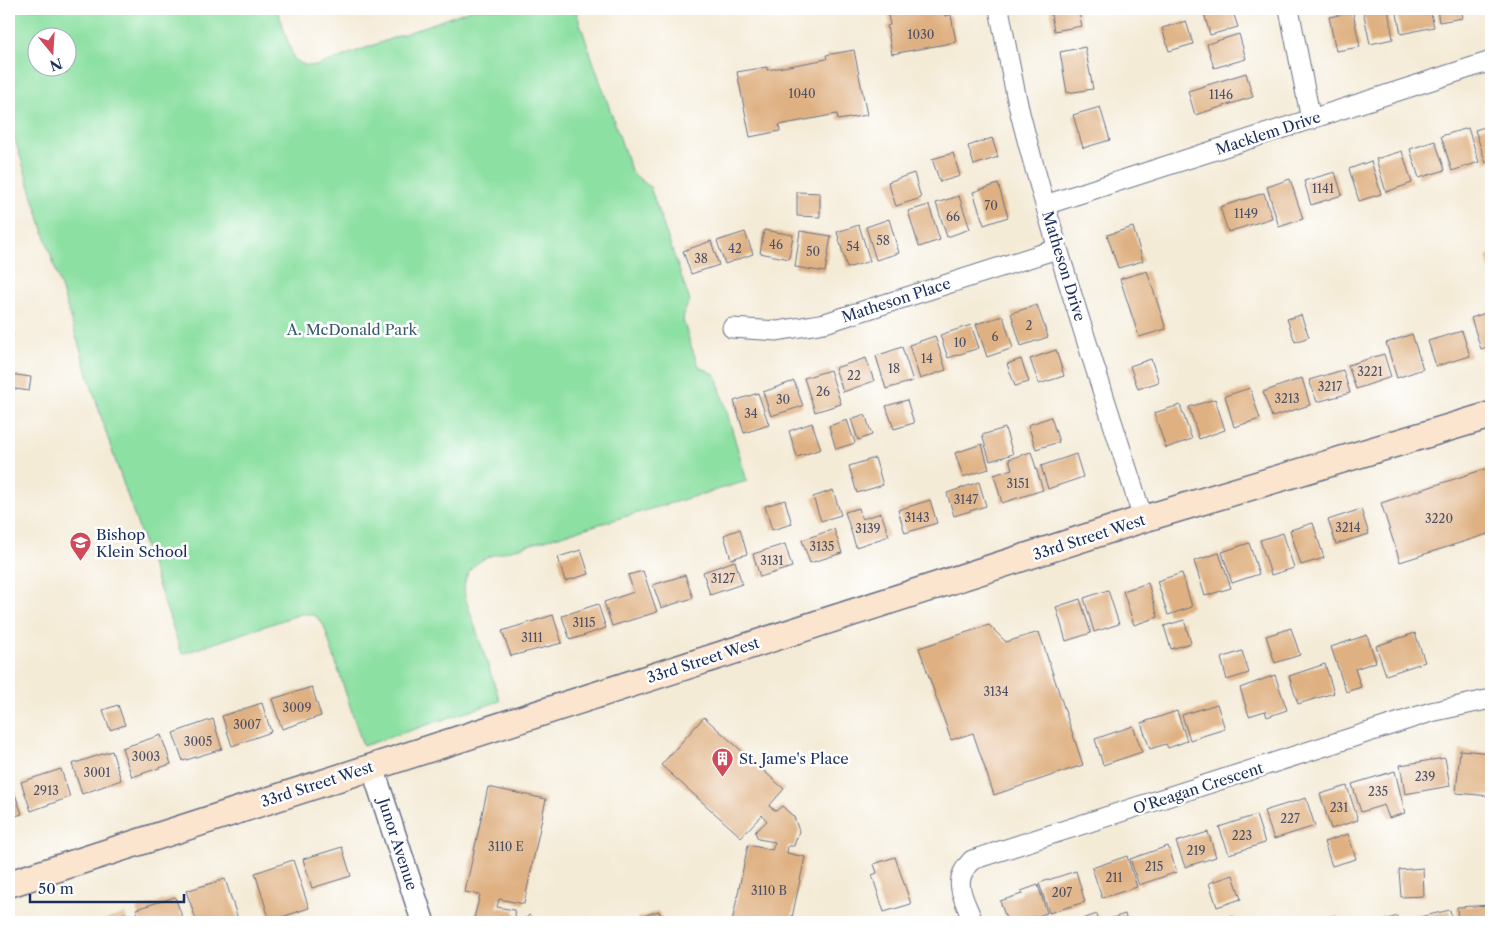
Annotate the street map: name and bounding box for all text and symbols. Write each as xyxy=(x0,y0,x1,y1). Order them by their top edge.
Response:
house number: 1030 xyxy=(908,27,934,42)
north arrow xyxy=(28,28,78,78)
text: N xyxy=(47,54,65,75)
house number: 1040 xyxy=(788,86,816,101)
house number: 1146 xyxy=(1209,87,1233,102)
street label: Macklem Drive xyxy=(1213,107,1323,159)
house number: 1141 xyxy=(1312,181,1334,196)
house number: 70 xyxy=(984,198,998,213)
house number: 1149 xyxy=(1234,206,1258,221)
house number: 66 xyxy=(946,209,960,224)
street label: Matheson Drive xyxy=(1038,209,1090,323)
house number: 58 xyxy=(876,233,890,248)
house number: 46 xyxy=(769,237,783,252)
house number: 54 xyxy=(846,239,860,254)
house number: 42 xyxy=(728,241,742,256)
house number: 50 xyxy=(806,244,820,259)
house number: 38 xyxy=(694,251,708,266)
street label: Matheson Place xyxy=(839,273,953,327)
house number: 2 xyxy=(1026,318,1033,333)
park label: A. McDonald Park xyxy=(286,320,419,339)
house number: 6 xyxy=(991,329,999,344)
house number: 10 xyxy=(954,335,966,350)
house number: 14 xyxy=(921,351,933,366)
house number: 18 xyxy=(888,361,900,376)
house number: 3221 xyxy=(1357,364,1383,379)
house number: 22 xyxy=(847,368,861,383)
house number: 3217 xyxy=(1318,379,1342,394)
house number: 26 xyxy=(816,384,830,399)
house number: 3213 xyxy=(1274,391,1300,406)
house number: 30 xyxy=(776,392,790,407)
house number: 34 xyxy=(744,406,758,421)
house number: 3151 xyxy=(1006,476,1030,491)
house number: 3147 xyxy=(954,492,978,507)
house number: 3143 xyxy=(904,510,930,525)
street label: 33rd Street West xyxy=(1030,510,1148,564)
house number: 3220 xyxy=(1425,511,1453,526)
house number: 3214 xyxy=(1335,520,1361,535)
house number: 3139 xyxy=(855,521,881,536)
place label: Bishop Klein School xyxy=(96,525,188,561)
school or university icon: Bishop Klein School xyxy=(68,531,92,562)
house number: 3135 xyxy=(810,539,834,554)
house number: 3131 xyxy=(760,553,784,568)
house number: 3127 xyxy=(711,571,735,586)
house number: 3115 xyxy=(572,615,596,630)
house number: 3111 xyxy=(521,630,543,645)
street label: 33rd Street West xyxy=(644,633,762,687)
house number: 3134 xyxy=(983,684,1009,699)
house number: 3009 xyxy=(283,700,311,715)
house number: 3007 xyxy=(233,717,261,732)
house number: 3005 xyxy=(184,734,212,749)
building icon: St. Jame's Place xyxy=(711,746,735,777)
house number: 3003 xyxy=(132,749,160,764)
place label: St. Jame's Place xyxy=(739,749,849,768)
street label: 33rd Street West xyxy=(258,757,376,811)
street label: O'Reagan Crescent xyxy=(1131,758,1266,818)
house number: 3001 xyxy=(84,765,110,780)
house number: 239 xyxy=(1415,769,1435,784)
house number: 2913 xyxy=(33,783,59,798)
house number: 235 xyxy=(1368,784,1388,799)
street label: Junor Avenue xyxy=(374,794,422,892)
house number: 231 xyxy=(1330,800,1348,815)
house number: 227 xyxy=(1280,811,1300,826)
house number: 223 xyxy=(1232,828,1252,843)
house number: 3110 E xyxy=(488,839,524,854)
house number: 219 xyxy=(1187,843,1205,858)
house number: 215 xyxy=(1145,859,1163,874)
house number: 211 xyxy=(1106,870,1123,885)
scale bar xyxy=(30,871,184,903)
text: 50 m xyxy=(38,879,74,898)
house number: 3110 B xyxy=(751,883,787,898)
house number: 207 xyxy=(1052,885,1072,900)

